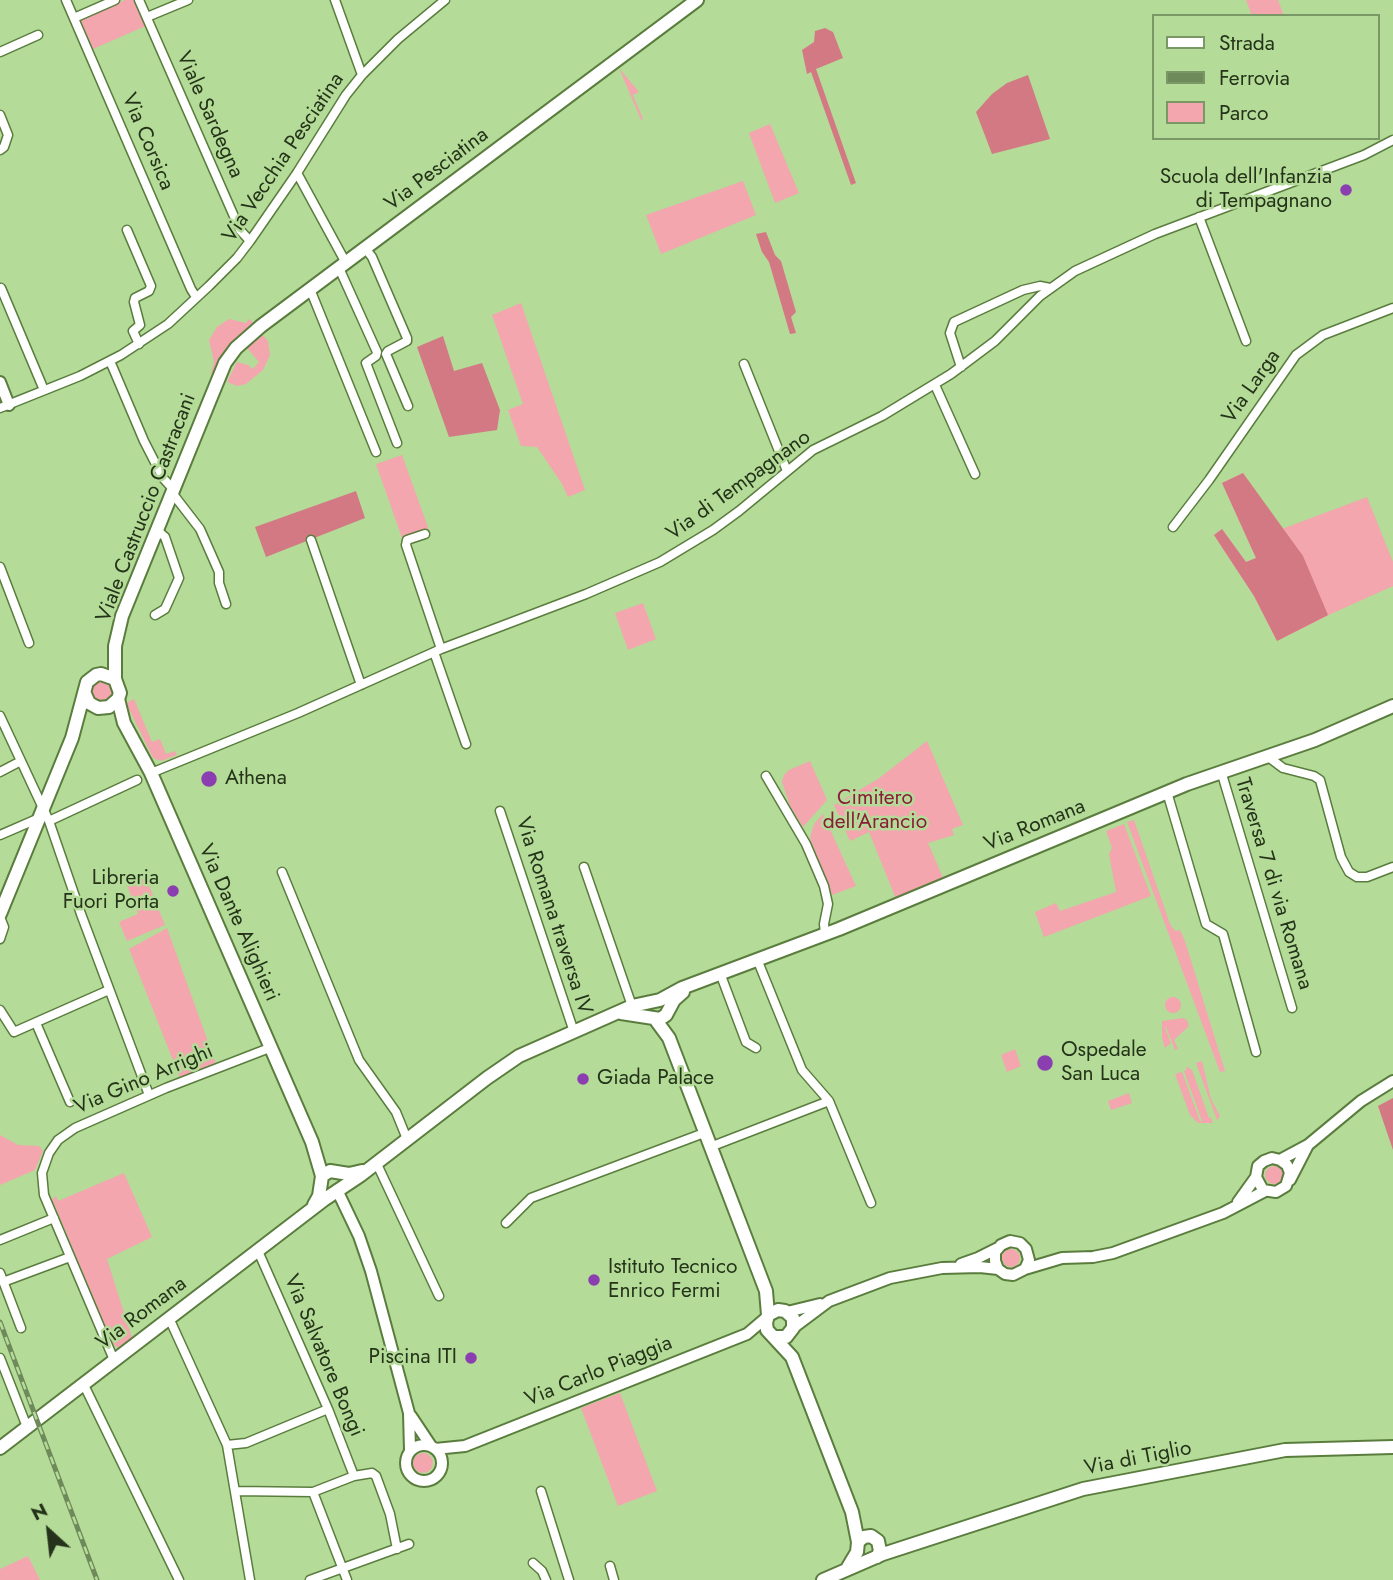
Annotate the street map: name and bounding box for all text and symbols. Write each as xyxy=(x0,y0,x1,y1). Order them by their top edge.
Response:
legend xyxy=(1152,14,1379,140)
text: Strada xyxy=(1219,28,1275,58)
street label: Viale Sardegna xyxy=(170,48,248,182)
text: Ferrovia xyxy=(1219,63,1290,93)
street label: Via Vecchia Pesciatina xyxy=(218,68,350,248)
street label: Via Corsica xyxy=(115,90,179,194)
text: Parco xyxy=(1219,98,1268,128)
street label: Via Pesciatina xyxy=(380,123,494,217)
place label: Scuola dell'Infanzia di Tempagnano xyxy=(1160,165,1332,215)
marker: Scuola dell'Infanzia di Tempagnano xyxy=(1338,182,1354,198)
street label: Via Larga xyxy=(1218,345,1286,429)
street label: Viale Castruccio Castracani xyxy=(92,390,202,626)
street label: Via di Tempagnano xyxy=(662,425,816,547)
place label: Athena xyxy=(225,766,287,792)
marker: Athena xyxy=(199,769,219,789)
street label: Traversa 7 di via Romana xyxy=(1229,775,1317,993)
park label: Cimitero dell'Arancio xyxy=(823,786,927,836)
street label: Via Romana xyxy=(981,794,1089,858)
street label: Via Romana traversa IV xyxy=(509,814,597,1018)
street label: Via Dante Alighieri xyxy=(192,841,284,1005)
place label: Libreria Fuori Porta xyxy=(63,866,159,916)
marker: Libreria Fuori Porta xyxy=(165,883,181,899)
place label: Ospedale San Luca xyxy=(1061,1038,1147,1088)
street label: Via Gino Arrighi xyxy=(71,1039,217,1121)
marker: Ospedale San Luca xyxy=(1035,1053,1055,1073)
place label: Giada Palace xyxy=(597,1066,714,1092)
marker: Giada Palace xyxy=(575,1071,591,1087)
place label: Istituto Tecnico Enrico Fermi xyxy=(608,1255,737,1305)
street label: Via Salvatore Bongi xyxy=(277,1271,369,1441)
street label: Via Romana xyxy=(92,1272,192,1356)
marker: Istituto Tecnico Enrico Fermi xyxy=(586,1272,602,1288)
street label: Via Carlo Piaggia xyxy=(522,1331,676,1413)
place label: Piscina ITI xyxy=(369,1345,457,1371)
marker: Piscina ITI xyxy=(463,1350,479,1366)
street label: Via di Tiglio xyxy=(1082,1436,1194,1482)
north arrow xyxy=(14,1496,84,1566)
text: N xyxy=(26,1496,52,1527)

